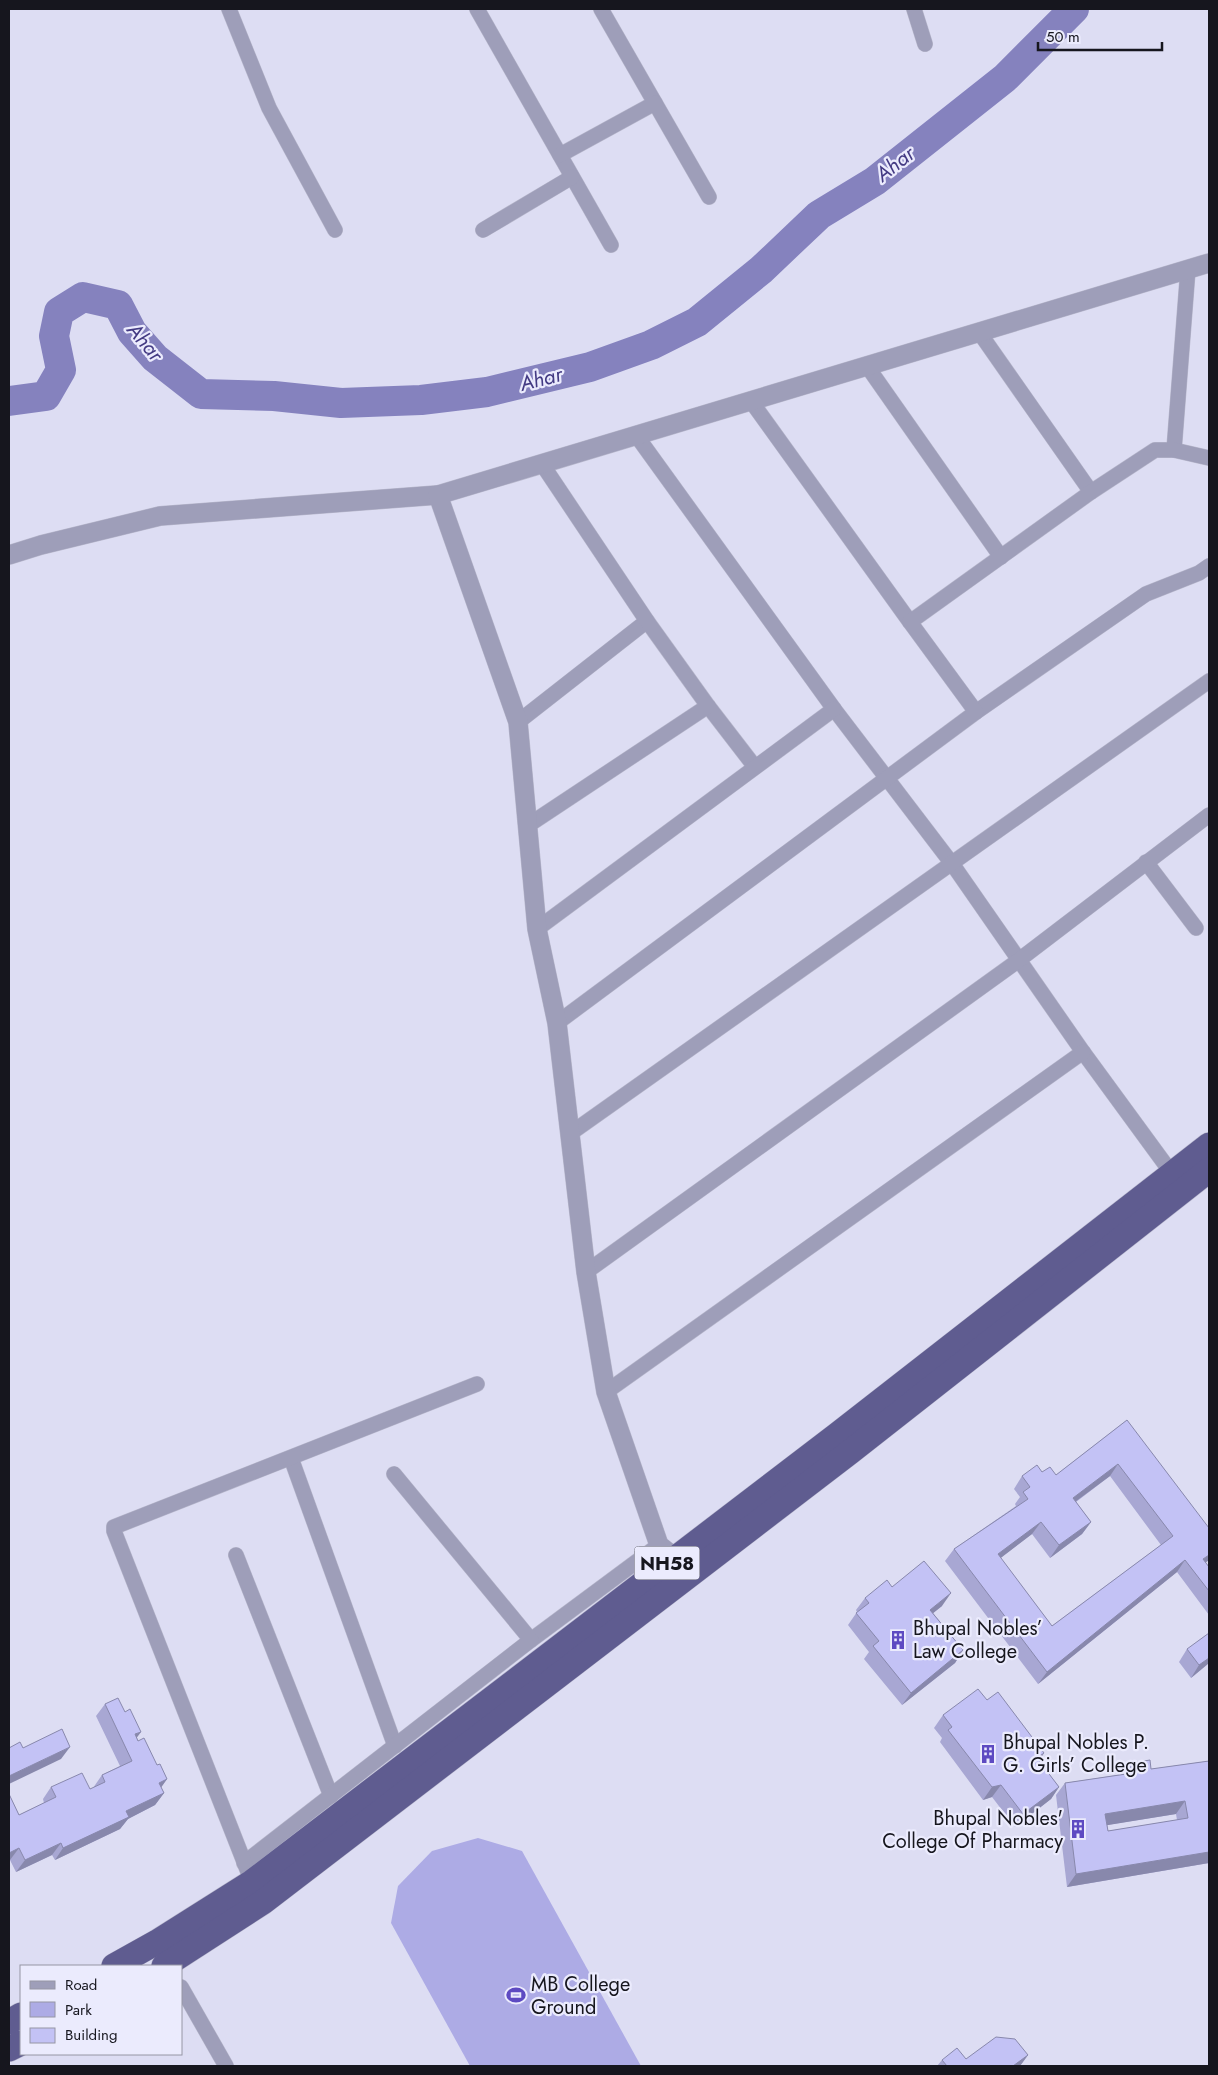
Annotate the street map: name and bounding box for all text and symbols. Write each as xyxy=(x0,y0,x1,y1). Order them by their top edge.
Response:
scale bar xyxy=(1038,20,1162,52)
text: 50 m xyxy=(1046,26,1080,48)
water label: Ahar xyxy=(868,138,922,190)
water label: Ahar xyxy=(119,315,171,369)
water label: Ahar xyxy=(516,359,566,399)
road number: NH58 xyxy=(634,1546,700,1580)
place label: Bhupal Nobles’ Law College xyxy=(913,1614,1042,1666)
building icon: Bhupal Nobles’ Law College xyxy=(887,1629,909,1651)
place label: Bhupal Nobles P. G. Girls’ College xyxy=(1003,1728,1149,1780)
building icon: Bhupal Nobles P. G. Girls’ College xyxy=(977,1743,999,1765)
place label: Bhupal Nobles' College Of Pharmacy xyxy=(882,1804,1063,1856)
building icon: Bhupal Nobles' College Of Pharmacy xyxy=(1067,1818,1089,1840)
legend xyxy=(20,1965,182,2055)
place label: MB College Ground xyxy=(531,1970,630,2022)
text: Road xyxy=(65,1974,97,1996)
sports icon: MB College Ground xyxy=(505,1984,527,2006)
text: Park xyxy=(65,1999,92,2021)
text: Building xyxy=(65,2024,117,2046)

